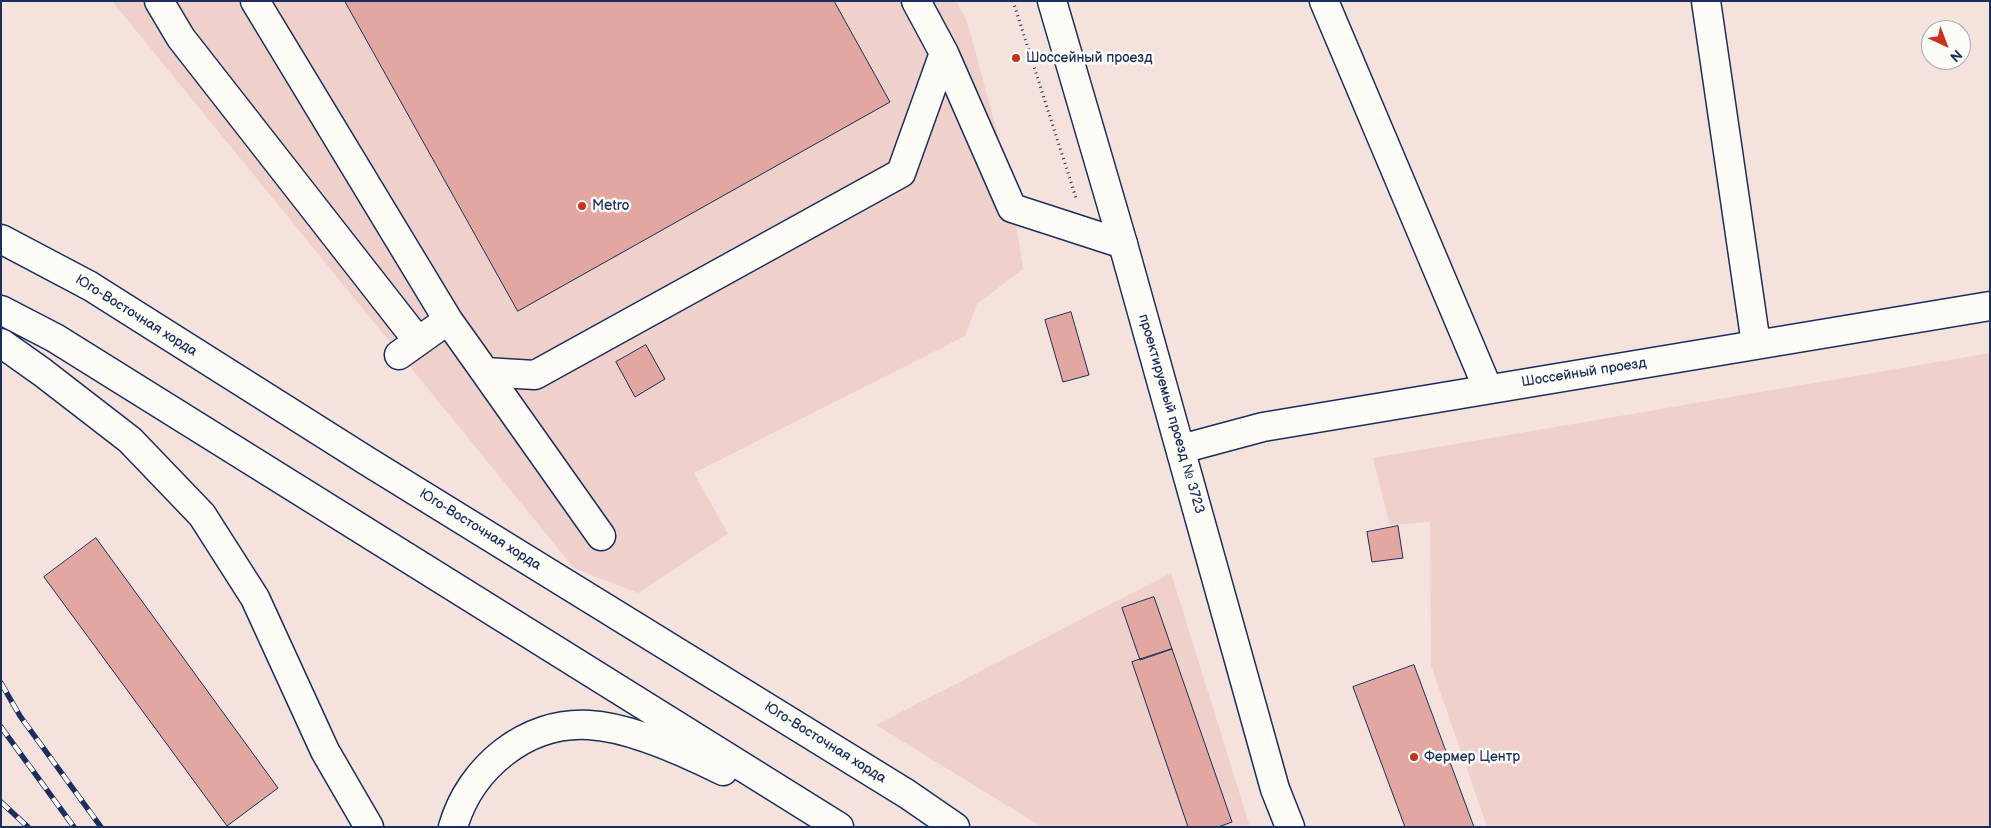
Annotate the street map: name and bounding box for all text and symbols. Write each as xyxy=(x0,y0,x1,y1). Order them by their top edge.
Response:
north arrow xyxy=(1921,20,1971,70)
text: N xyxy=(1946,46,1966,65)
place label: Шоссейный проезд xyxy=(1026,50,1153,66)
marker: Шоссейный проезд xyxy=(1010,52,1022,64)
place label: Metro xyxy=(592,198,629,214)
marker: Metro xyxy=(576,200,588,212)
street label: Юго-Восточная хорда xyxy=(72,272,200,360)
street label: проектируемый проезд № 3723 xyxy=(1134,312,1208,516)
street label: Шоссейный проезд xyxy=(1520,355,1648,391)
street label: Юго-Восточная хорда xyxy=(416,486,544,574)
street label: Юго-Восточная хорда xyxy=(761,699,889,787)
place label: Фермер Центр xyxy=(1424,749,1520,765)
marker: Фермер Центр xyxy=(1408,751,1420,763)

